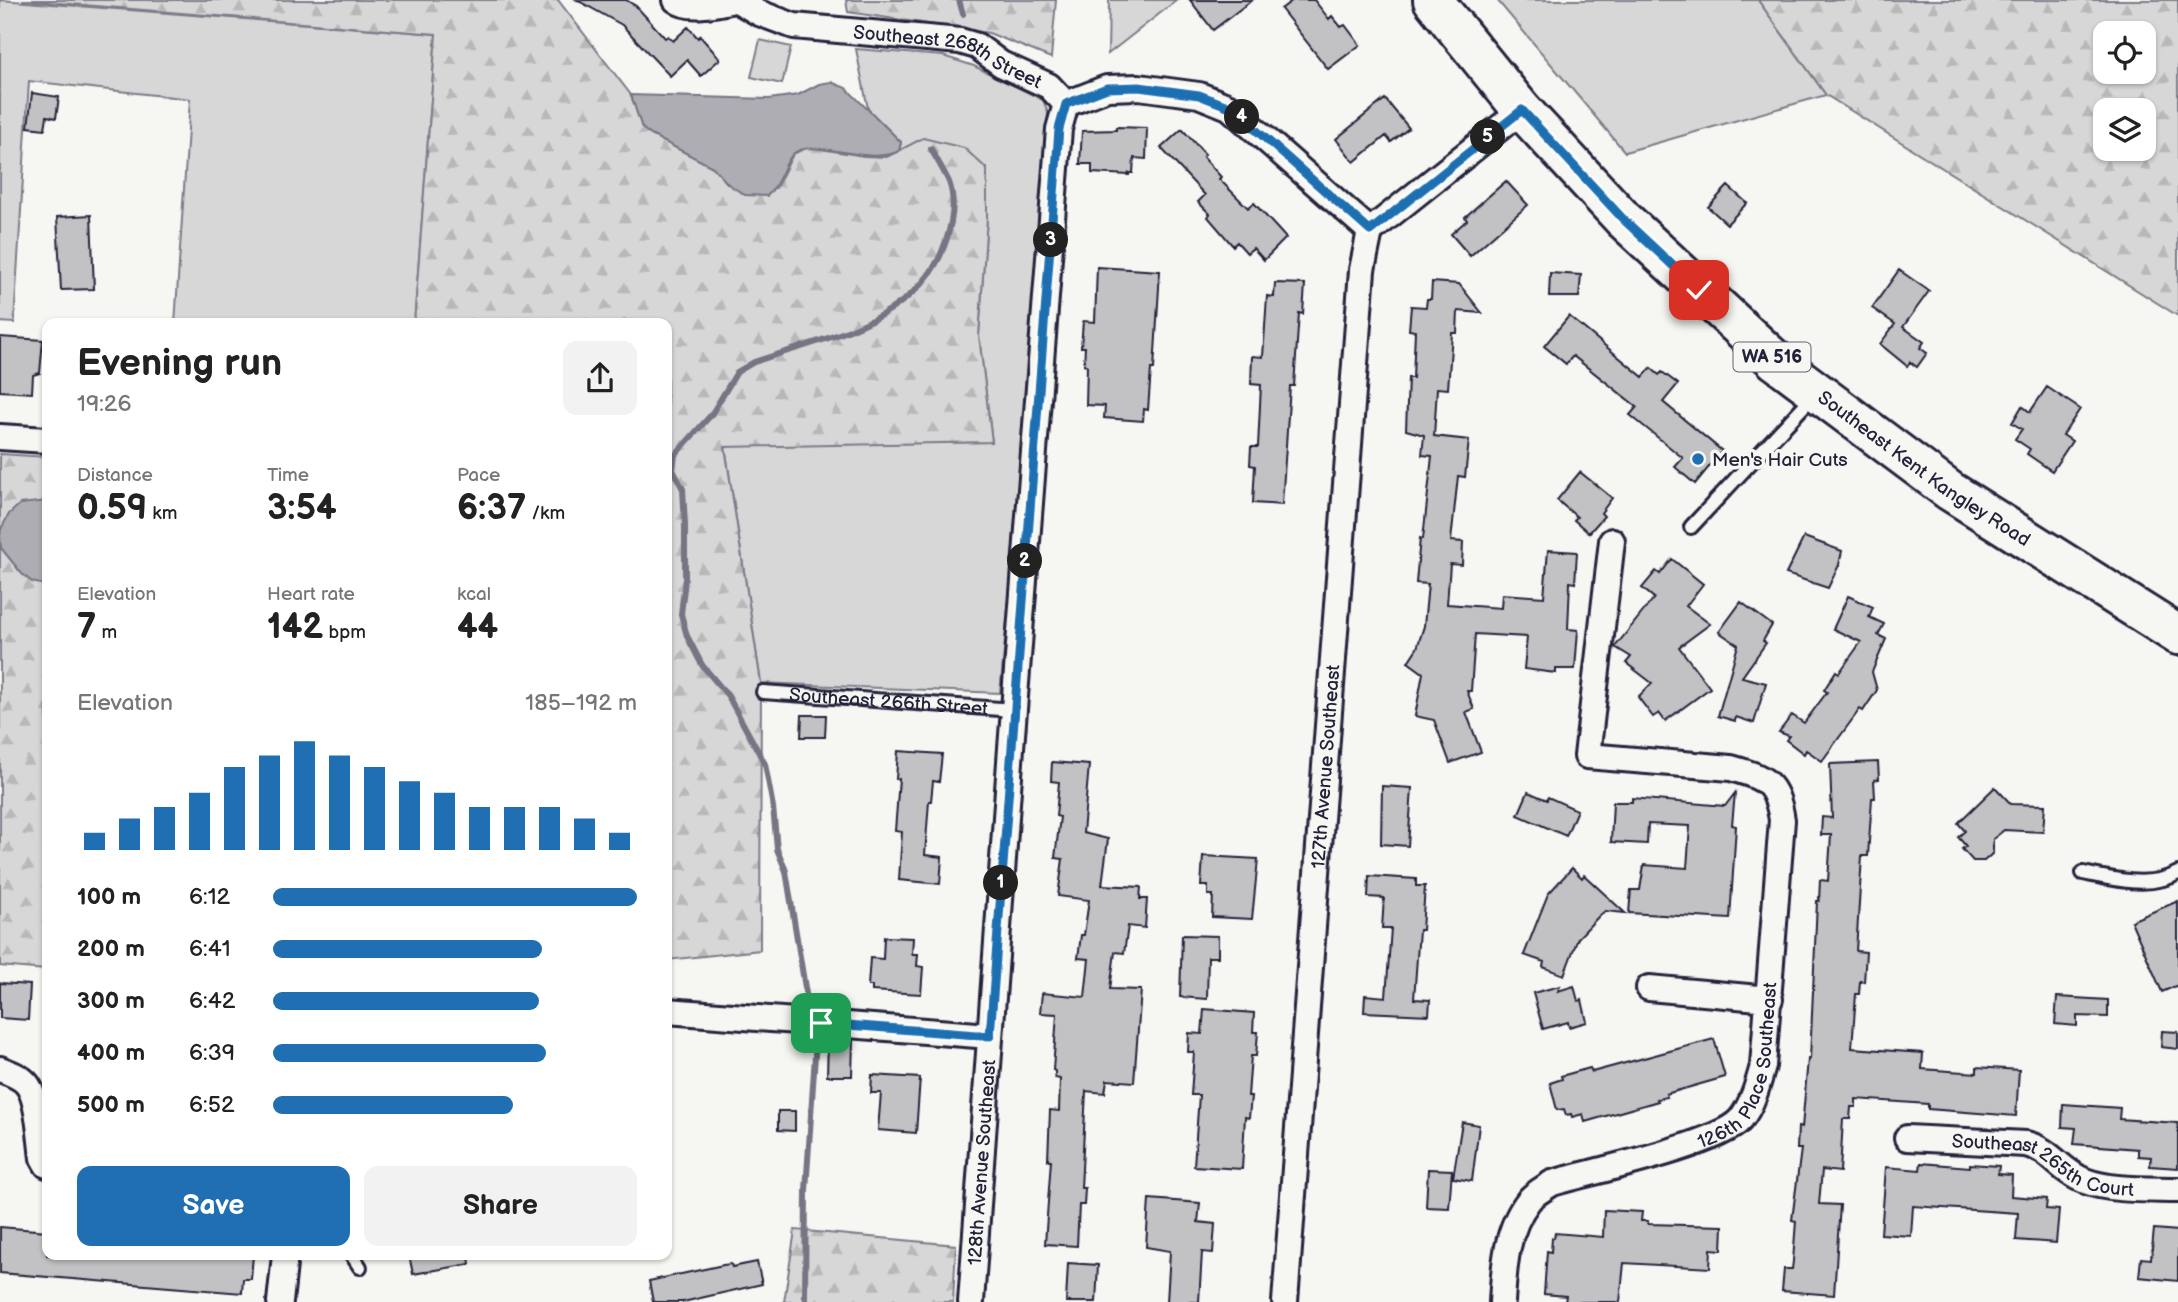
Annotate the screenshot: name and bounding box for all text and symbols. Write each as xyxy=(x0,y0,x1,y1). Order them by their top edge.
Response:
street label: Southeast 268th Street xyxy=(852,21,1045,94)
map controls xyxy=(2093,21,2156,161)
button: locate xyxy=(2093,21,2156,84)
button: layers xyxy=(2093,98,2156,161)
pin: 4 xyxy=(1224,100,1260,134)
text: 4 xyxy=(1236,105,1247,128)
pin: 5 xyxy=(1470,120,1506,154)
text: 5 xyxy=(1482,125,1493,148)
pin: 3 xyxy=(1034,222,1068,258)
text: 3 xyxy=(1045,228,1056,251)
pin xyxy=(1669,260,1729,320)
icon: check xyxy=(1680,271,1718,309)
text: Evening run xyxy=(77,341,282,386)
button: share xyxy=(563,341,637,415)
road number: WA 516 xyxy=(1734,342,1810,372)
street label: Southeast Kent Kangley Road xyxy=(1813,386,2034,552)
text: 19:26 xyxy=(77,390,131,418)
place label: Men's Hair Cuts xyxy=(1712,449,1848,472)
marker: Men's Hair Cuts xyxy=(1690,451,1706,467)
text: Distance xyxy=(77,464,153,487)
text: Time xyxy=(267,464,309,487)
text: Pace xyxy=(457,464,500,487)
text: 0.59 xyxy=(77,487,147,530)
text: 3:54 xyxy=(267,487,337,530)
text: 6:37 xyxy=(457,487,526,530)
text: km xyxy=(147,502,177,525)
text: /km xyxy=(526,502,565,525)
pin: 2 xyxy=(1007,544,1042,578)
text: 2 xyxy=(1019,549,1030,572)
text: Elevation xyxy=(77,583,156,606)
text: Heart rate xyxy=(267,583,355,606)
text: kcal xyxy=(457,583,491,606)
text: 7 xyxy=(77,606,96,649)
text: 142 xyxy=(267,606,323,649)
text: 44 xyxy=(457,606,498,649)
text: m xyxy=(96,621,117,644)
text: bpm xyxy=(323,621,366,644)
street label: 127th Avenue Southeast xyxy=(1307,664,1346,869)
street label: Southeast 266th Street xyxy=(788,684,989,721)
text: Elevation xyxy=(77,689,173,717)
text: 185–192 m xyxy=(525,689,637,717)
pin: 1 xyxy=(984,866,1018,900)
text: 1 xyxy=(997,871,1005,894)
text: 100 m xyxy=(77,883,141,911)
text: 6:12 xyxy=(189,883,230,911)
text: 200 m xyxy=(77,935,145,963)
text: 6:41 xyxy=(189,935,231,963)
street label: 126th Place Southeast xyxy=(1694,981,1782,1154)
text: 300 m xyxy=(77,987,145,1015)
text: 6:42 xyxy=(189,987,235,1015)
pin xyxy=(791,993,851,1053)
icon: arrive xyxy=(802,1004,840,1042)
text: 400 m xyxy=(77,1039,145,1067)
text: 6:39 xyxy=(189,1039,235,1067)
street label: 128th Avenue Southeast xyxy=(964,1059,1001,1266)
text: 500 m xyxy=(77,1091,145,1119)
text: 6:52 xyxy=(189,1091,234,1119)
street label: Southeast 265th Court xyxy=(1951,1130,2135,1202)
button: Save xyxy=(77,1166,350,1246)
button: Share xyxy=(364,1166,637,1246)

